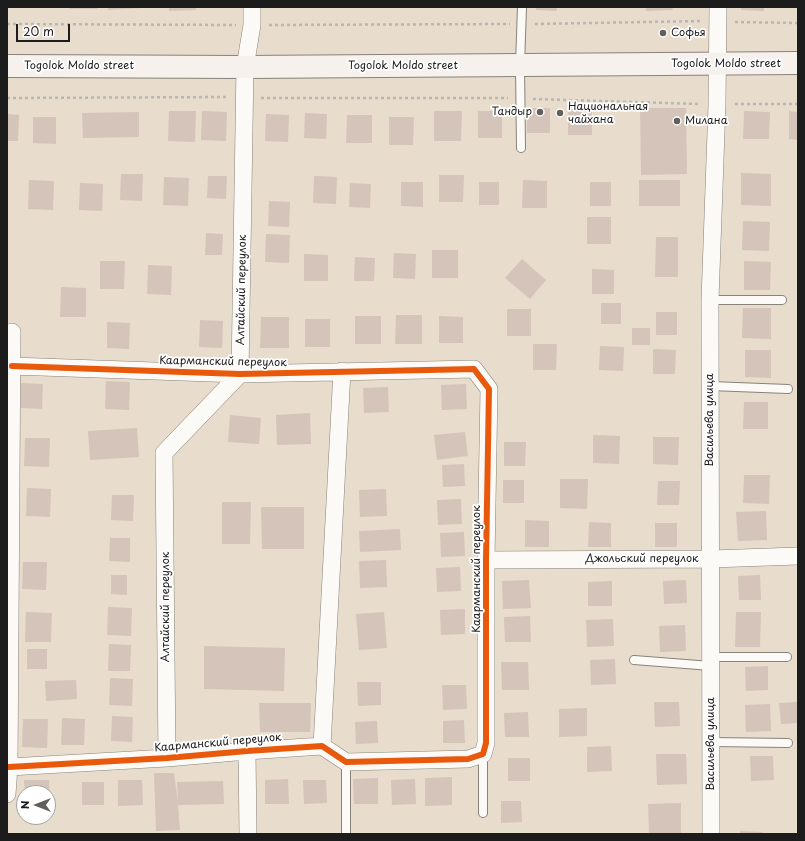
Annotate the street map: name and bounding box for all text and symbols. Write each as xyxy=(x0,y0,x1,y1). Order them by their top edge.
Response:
scale bar xyxy=(18,16,72,42)
text: 20 m xyxy=(23,22,54,40)
place label: Софья xyxy=(671,26,706,40)
marker: Софья xyxy=(658,28,668,38)
street label: Togolok Moldo street xyxy=(671,57,781,71)
street label: Togolok Moldo street xyxy=(24,59,134,73)
street label: Togolok Moldo street xyxy=(348,59,458,73)
place label: Национальная чайхана xyxy=(568,100,648,126)
place label: Тандыр xyxy=(492,105,532,119)
marker: Тандыр xyxy=(535,107,545,117)
marker: Национальная чайхана xyxy=(555,108,565,118)
place label: Милана xyxy=(685,114,728,128)
marker: Милана xyxy=(672,116,682,126)
street label: Алтайский переулок xyxy=(234,235,250,345)
street label: Каарманский переулок xyxy=(159,354,287,370)
street label: Васильева улица xyxy=(703,373,717,467)
street label: Каарманский переулок xyxy=(470,505,484,633)
street label: Алтайский переулок xyxy=(159,552,173,662)
street label: Джольский переулок xyxy=(585,552,699,566)
street label: Васильева улица xyxy=(704,697,718,791)
street label: Каарманский переулок xyxy=(154,731,282,755)
north arrow xyxy=(16,785,56,825)
text: N xyxy=(16,801,33,809)

